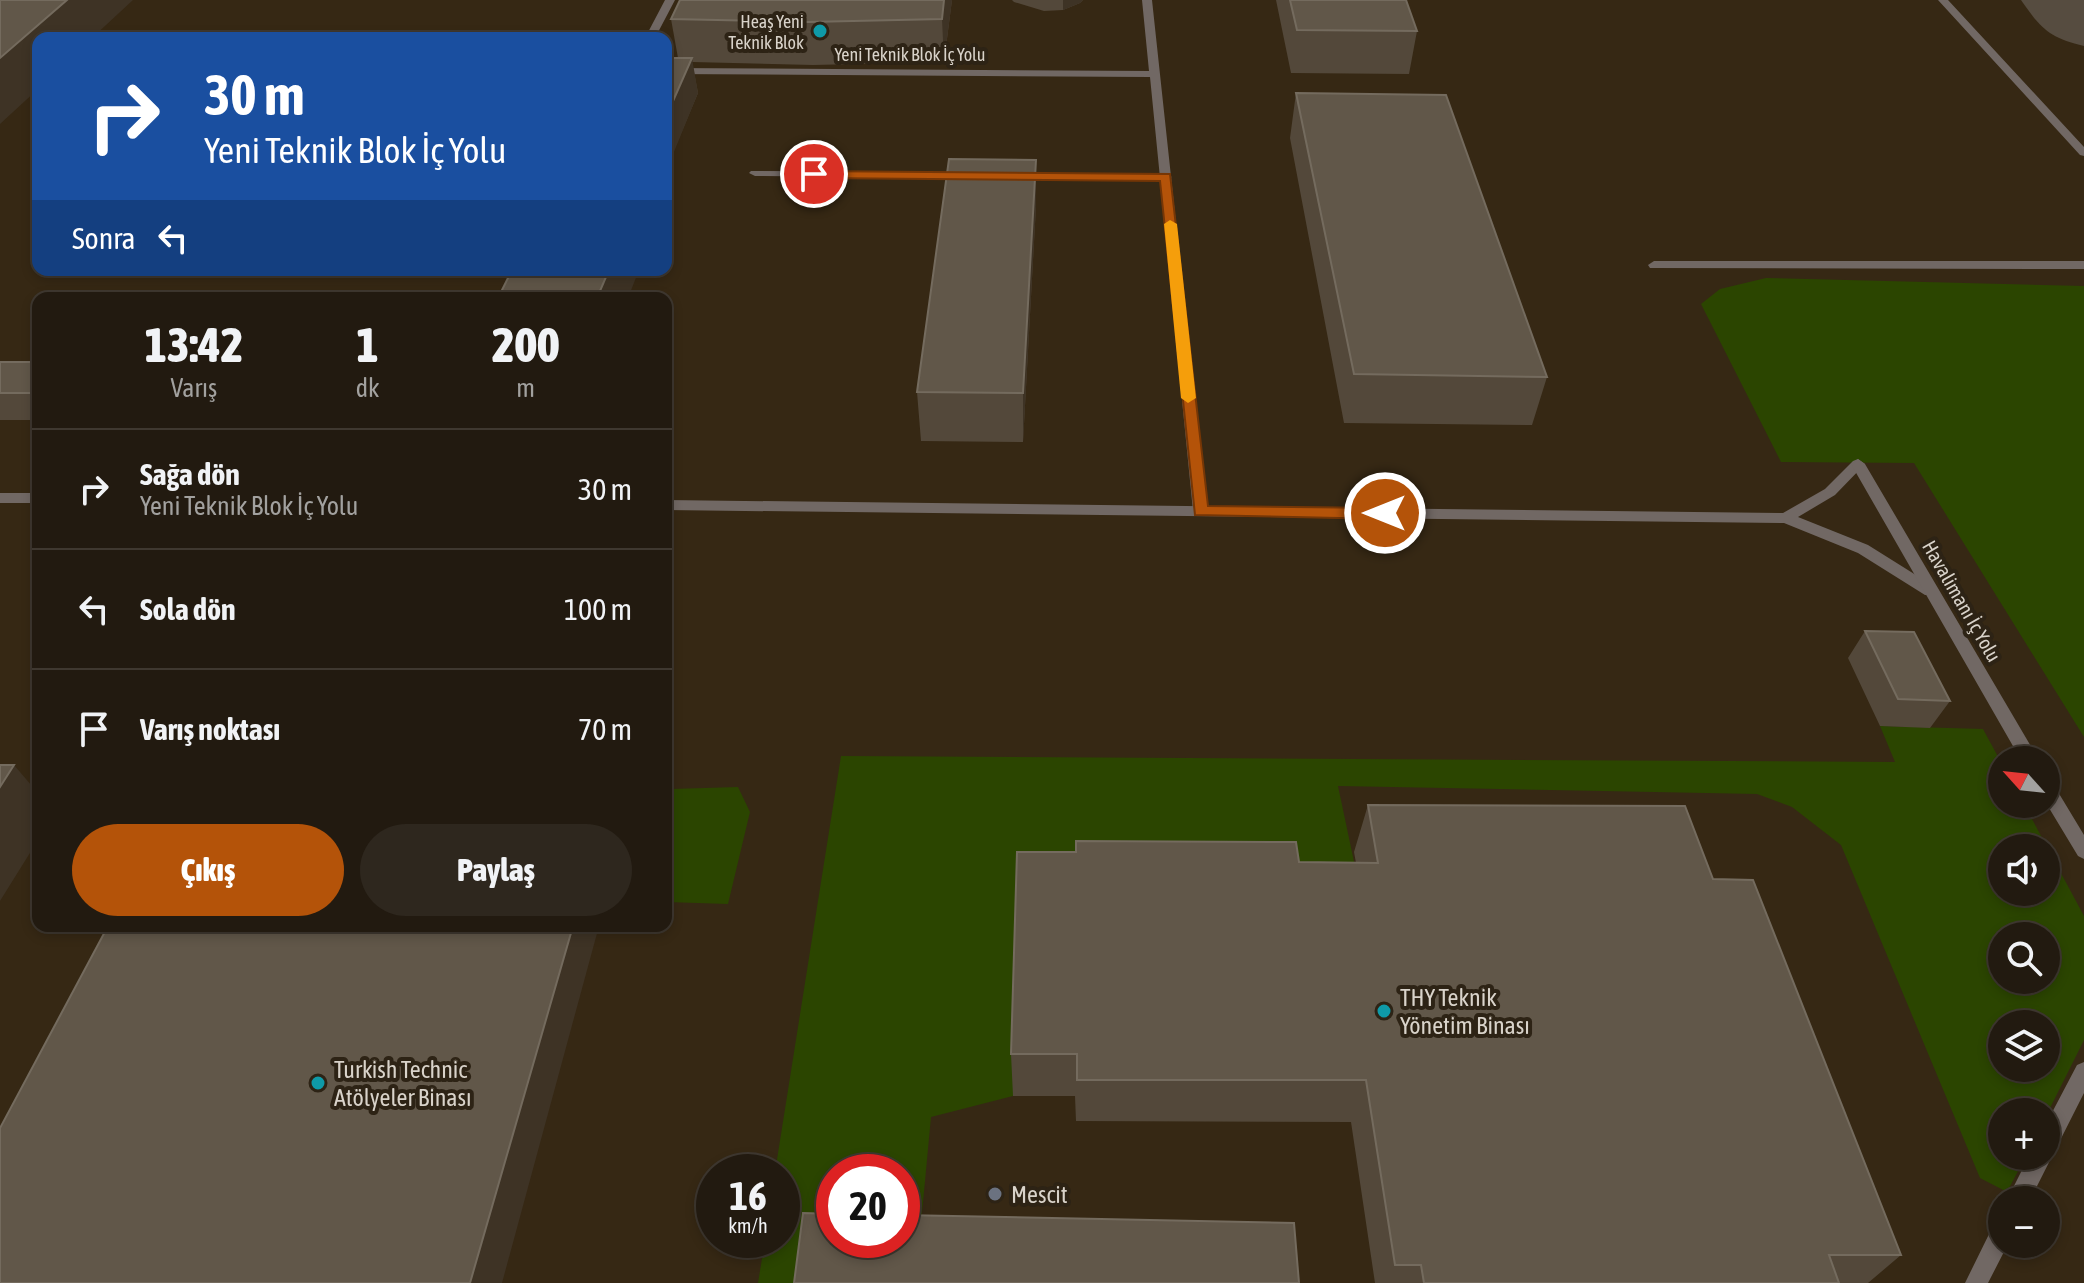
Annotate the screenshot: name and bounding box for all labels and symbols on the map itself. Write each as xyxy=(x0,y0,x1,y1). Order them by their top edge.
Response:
place label: Heaş Yeni Teknik Blok xyxy=(728,11,804,53)
marker: Heaş Yeni Teknik Blok xyxy=(811,22,829,40)
street label: Yeni Teknik Blok İç Yolu xyxy=(834,44,986,65)
pin xyxy=(780,140,848,208)
position arrow xyxy=(1343,471,1427,555)
street label: Havalimanı İç Yolu xyxy=(1918,536,2006,666)
north arrow xyxy=(1988,746,2060,818)
place label: THY Teknik Yönetim Binası xyxy=(1400,984,1530,1039)
marker: THY Teknik Yönetim Binası xyxy=(1375,1002,1393,1020)
place label: Turkish Technic Atölyeler Binası xyxy=(334,1056,471,1111)
marker: Turkish Technic Atölyeler Binası xyxy=(309,1074,327,1092)
speed limit sign: 20 xyxy=(816,1154,920,1258)
place label: Mescit xyxy=(1011,1181,1068,1208)
marker: Mescit xyxy=(986,1185,1004,1203)

